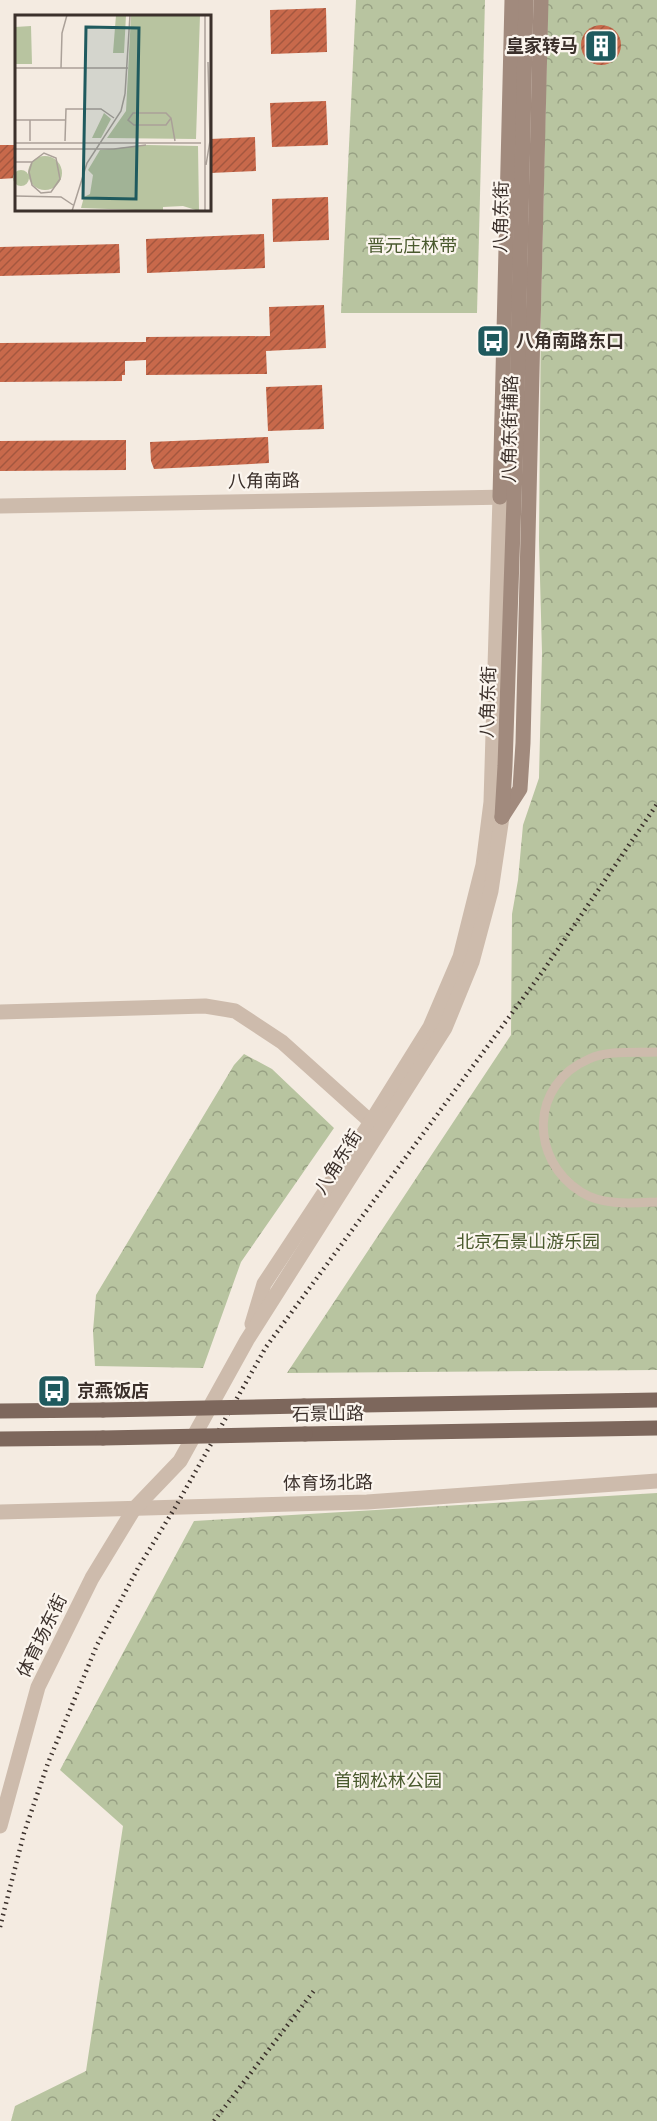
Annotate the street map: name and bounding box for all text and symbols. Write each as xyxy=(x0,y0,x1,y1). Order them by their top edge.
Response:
inset map xyxy=(15,15,212,212)
building icon: 皇家转马 xyxy=(583,28,619,64)
place label: 皇家转马 xyxy=(506,35,578,57)
street label: 八角东街 xyxy=(489,181,513,253)
park label: 晋元庄林带 xyxy=(367,235,457,257)
bus stop icon: 八角南路东口 xyxy=(475,323,511,359)
place label: 八角南路东口 xyxy=(516,330,624,352)
street label: 八角东街辅路 xyxy=(498,375,522,483)
street label: 八角南路 xyxy=(228,469,300,493)
street label: 八角东街 xyxy=(476,666,500,738)
street label: 八角东街 xyxy=(310,1126,366,1198)
park label: 北京石景山游乐园 xyxy=(456,1231,600,1253)
bus stop icon: 京燕饭店 xyxy=(36,1373,72,1409)
place label: 京燕饭店 xyxy=(77,1380,149,1402)
street label: 石景山路 xyxy=(292,1402,364,1426)
street label: 体育场北路 xyxy=(283,1471,373,1495)
street label: 体育场东街 xyxy=(12,1591,72,1681)
park label: 首钢松林公园 xyxy=(334,1770,442,1792)

